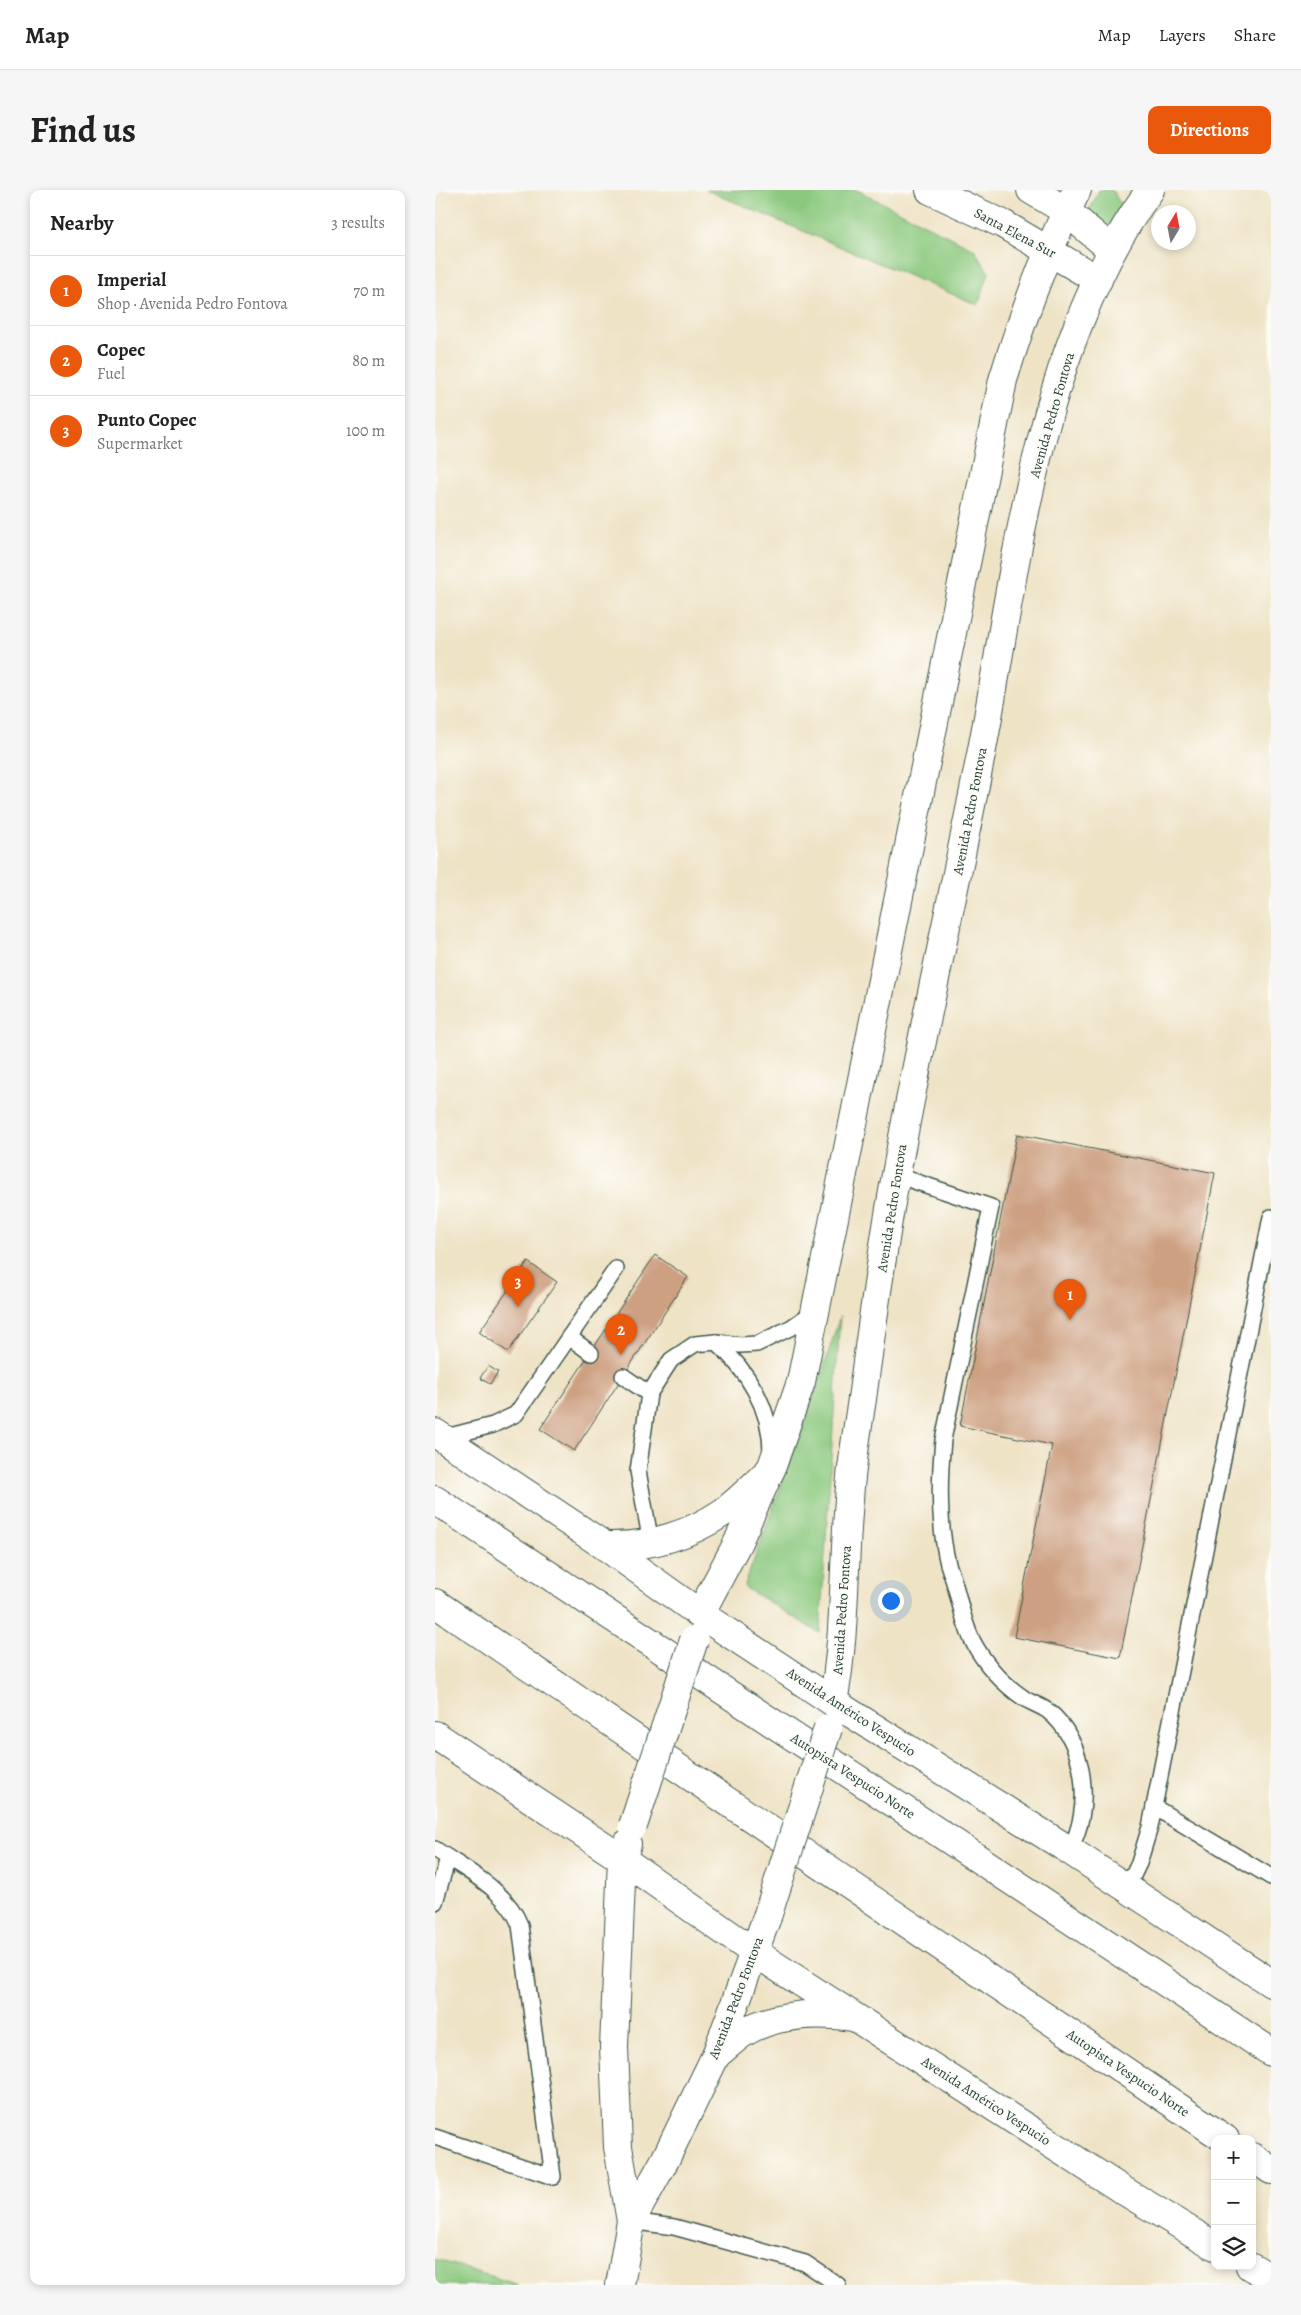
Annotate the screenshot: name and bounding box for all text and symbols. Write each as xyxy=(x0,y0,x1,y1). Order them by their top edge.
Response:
text: Map xyxy=(25,19,69,51)
text: Map xyxy=(1098,23,1131,47)
text: Layers xyxy=(1159,23,1206,47)
text: Share xyxy=(1234,23,1276,47)
text: Find us xyxy=(30,106,136,154)
button: Directions xyxy=(1148,106,1271,154)
street label: Santa Elena Sur xyxy=(971,203,1060,263)
north arrow xyxy=(1151,205,1196,250)
text: Nearby xyxy=(50,209,113,237)
text: 3 results xyxy=(331,212,385,234)
text: Imperial xyxy=(97,267,166,293)
text: 1 xyxy=(63,280,69,302)
text: 70 m xyxy=(353,280,385,302)
text: Shop · Avenida Pedro Fontova xyxy=(97,293,288,315)
text: Copec xyxy=(97,337,145,363)
text: 2 xyxy=(62,350,70,372)
text: 80 m xyxy=(352,350,385,372)
street label: Avenida Pedro Fontova xyxy=(1025,350,1079,481)
text: Fuel xyxy=(97,363,125,385)
text: Punto Copec xyxy=(97,407,197,433)
text: 3 xyxy=(63,420,69,442)
text: 100 m xyxy=(346,420,385,442)
text: Supermarket xyxy=(97,433,183,455)
street label: Avenida Pedro Fontova xyxy=(948,745,992,877)
street label: Avenida Pedro Fontova xyxy=(872,1142,912,1274)
pin: 3 xyxy=(502,1266,534,1307)
pin: 1 xyxy=(1054,1279,1086,1320)
pin: 2 xyxy=(605,1314,637,1355)
street label: Avenida Pedro Fontova xyxy=(828,1544,856,1676)
your location xyxy=(878,1588,904,1614)
street label: Avenida Américo Vespucio xyxy=(782,1663,919,1761)
street label: Autopista Vespucio Norte xyxy=(786,1728,919,1823)
street label: Avenida Pedro Fontova xyxy=(704,1934,768,2063)
street label: Autopista Vespucio Norte xyxy=(1062,2024,1193,2121)
street label: Avenida Américo Vespucio xyxy=(917,2052,1054,2150)
map controls xyxy=(1211,2135,1256,2270)
button: + xyxy=(1211,2135,1256,2180)
button: − xyxy=(1211,2180,1256,2225)
button: layers xyxy=(1211,2225,1256,2270)

